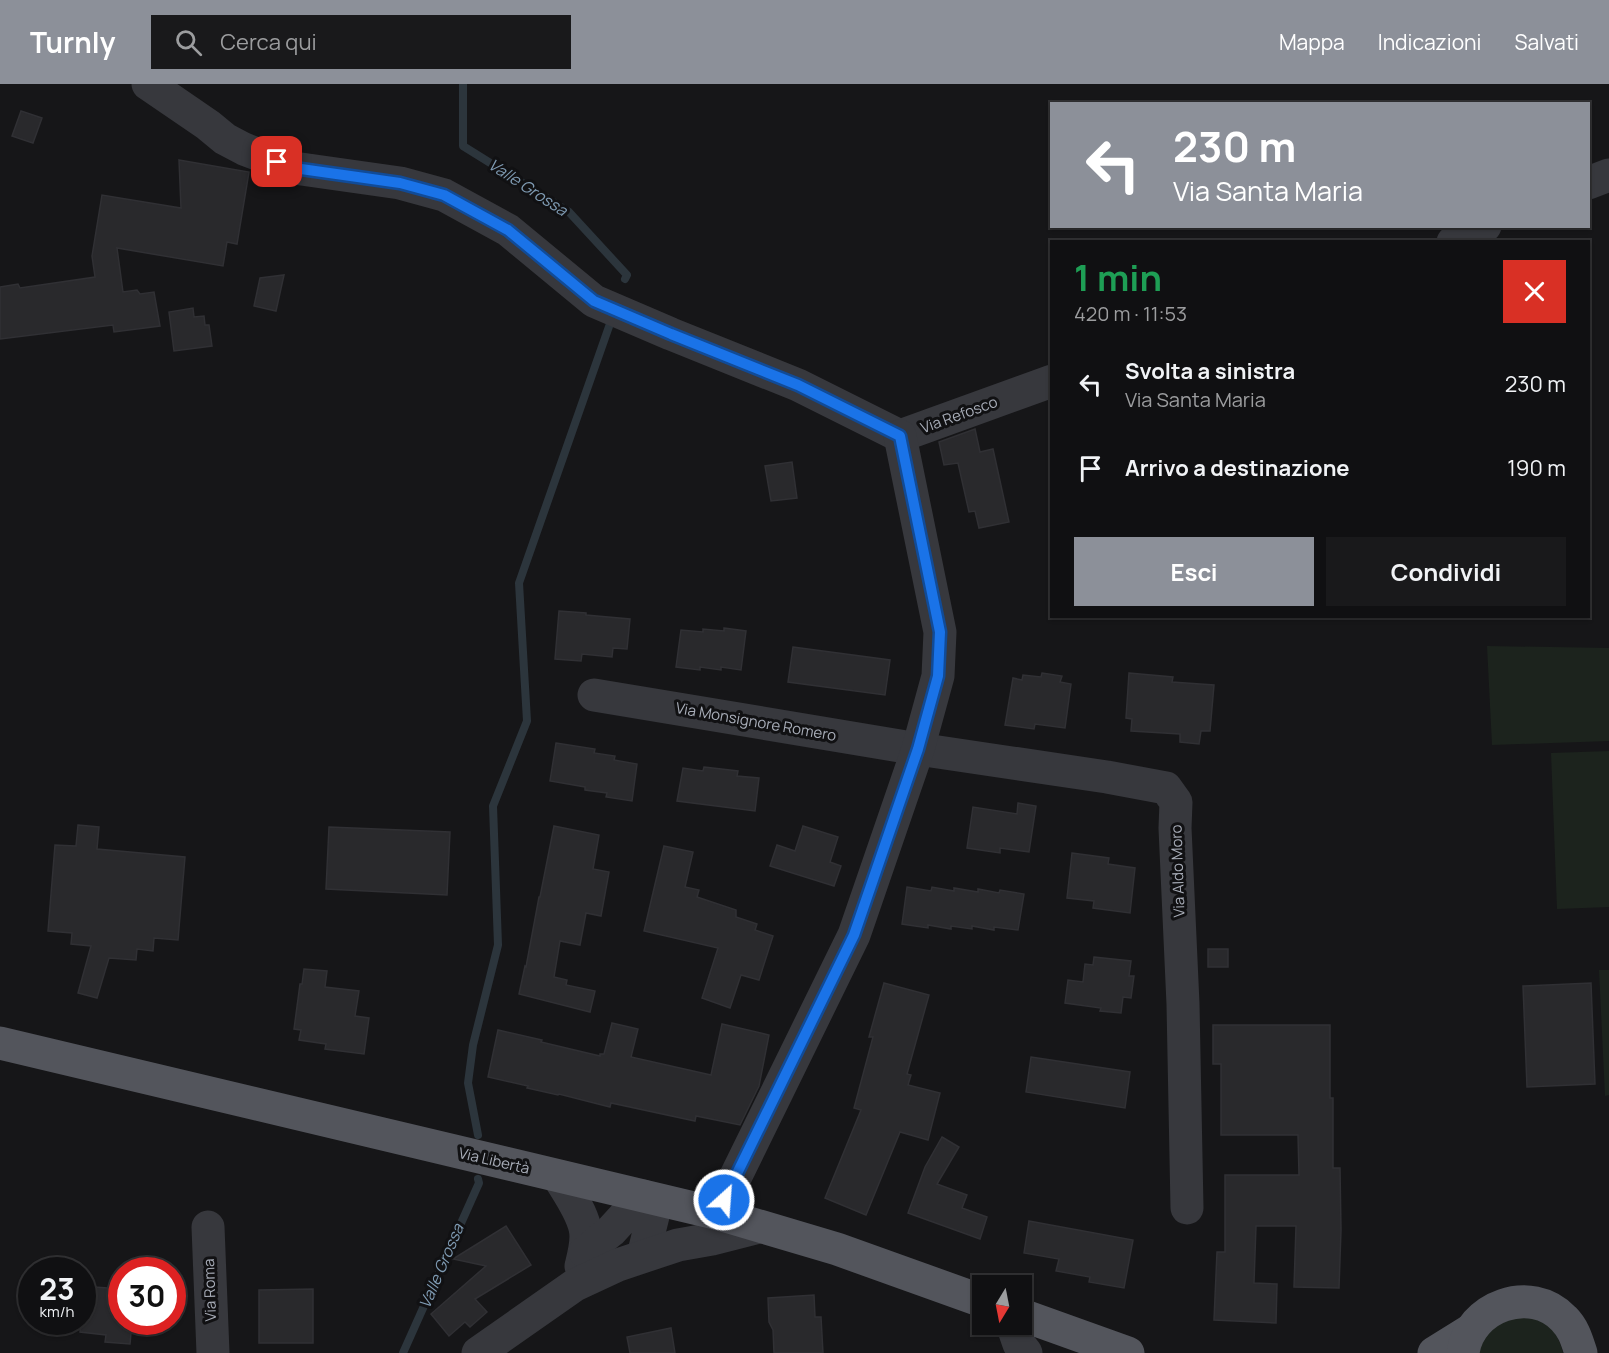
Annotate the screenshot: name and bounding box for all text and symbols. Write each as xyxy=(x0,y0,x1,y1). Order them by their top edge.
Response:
search box xyxy=(151,15,571,69)
text: Turnly xyxy=(30,23,115,61)
icon: search xyxy=(172,26,205,59)
text: Cerca qui xyxy=(220,27,317,57)
text: Mappa xyxy=(1279,28,1345,56)
text: Indicazioni xyxy=(1378,28,1481,56)
text: Salvati xyxy=(1514,28,1579,56)
text: 230 m xyxy=(1173,117,1296,175)
icon: left xyxy=(1074,126,1152,204)
pin xyxy=(251,136,302,187)
icon: arrive xyxy=(260,145,293,178)
water label: Valle Grossa xyxy=(484,153,573,221)
text: Via Santa Maria xyxy=(1173,172,1363,209)
text: 1 min xyxy=(1074,253,1162,302)
button: close xyxy=(1503,260,1566,323)
text: 420 m · 11:53 xyxy=(1074,300,1187,327)
text: Svolta a sinistra xyxy=(1125,356,1295,386)
icon: left xyxy=(1074,368,1107,401)
text: 230 m xyxy=(1505,369,1566,399)
text: Via Santa Maria xyxy=(1125,386,1266,413)
street label: Via Refosco xyxy=(917,391,1000,438)
icon: arrive xyxy=(1074,452,1107,485)
text: Arrivo a destinazione xyxy=(1125,453,1349,483)
text: 190 m xyxy=(1507,453,1566,483)
button: Esci xyxy=(1074,537,1314,606)
button: Condividi xyxy=(1326,537,1566,606)
street label: Via Monsignore Romero xyxy=(674,697,838,746)
street label: Via Aldo Moro xyxy=(1165,824,1190,918)
street label: Via Libertà xyxy=(457,1142,532,1179)
position arrow xyxy=(692,1168,756,1232)
water label: Valle Grossa xyxy=(413,1219,469,1312)
speed limit sign: 30 xyxy=(108,1257,186,1335)
street label: Via Roma xyxy=(198,1258,221,1322)
text: 23 xyxy=(39,1268,75,1309)
north arrow xyxy=(972,1275,1032,1335)
map controls xyxy=(972,1275,1032,1335)
text: km/h xyxy=(40,1301,74,1322)

